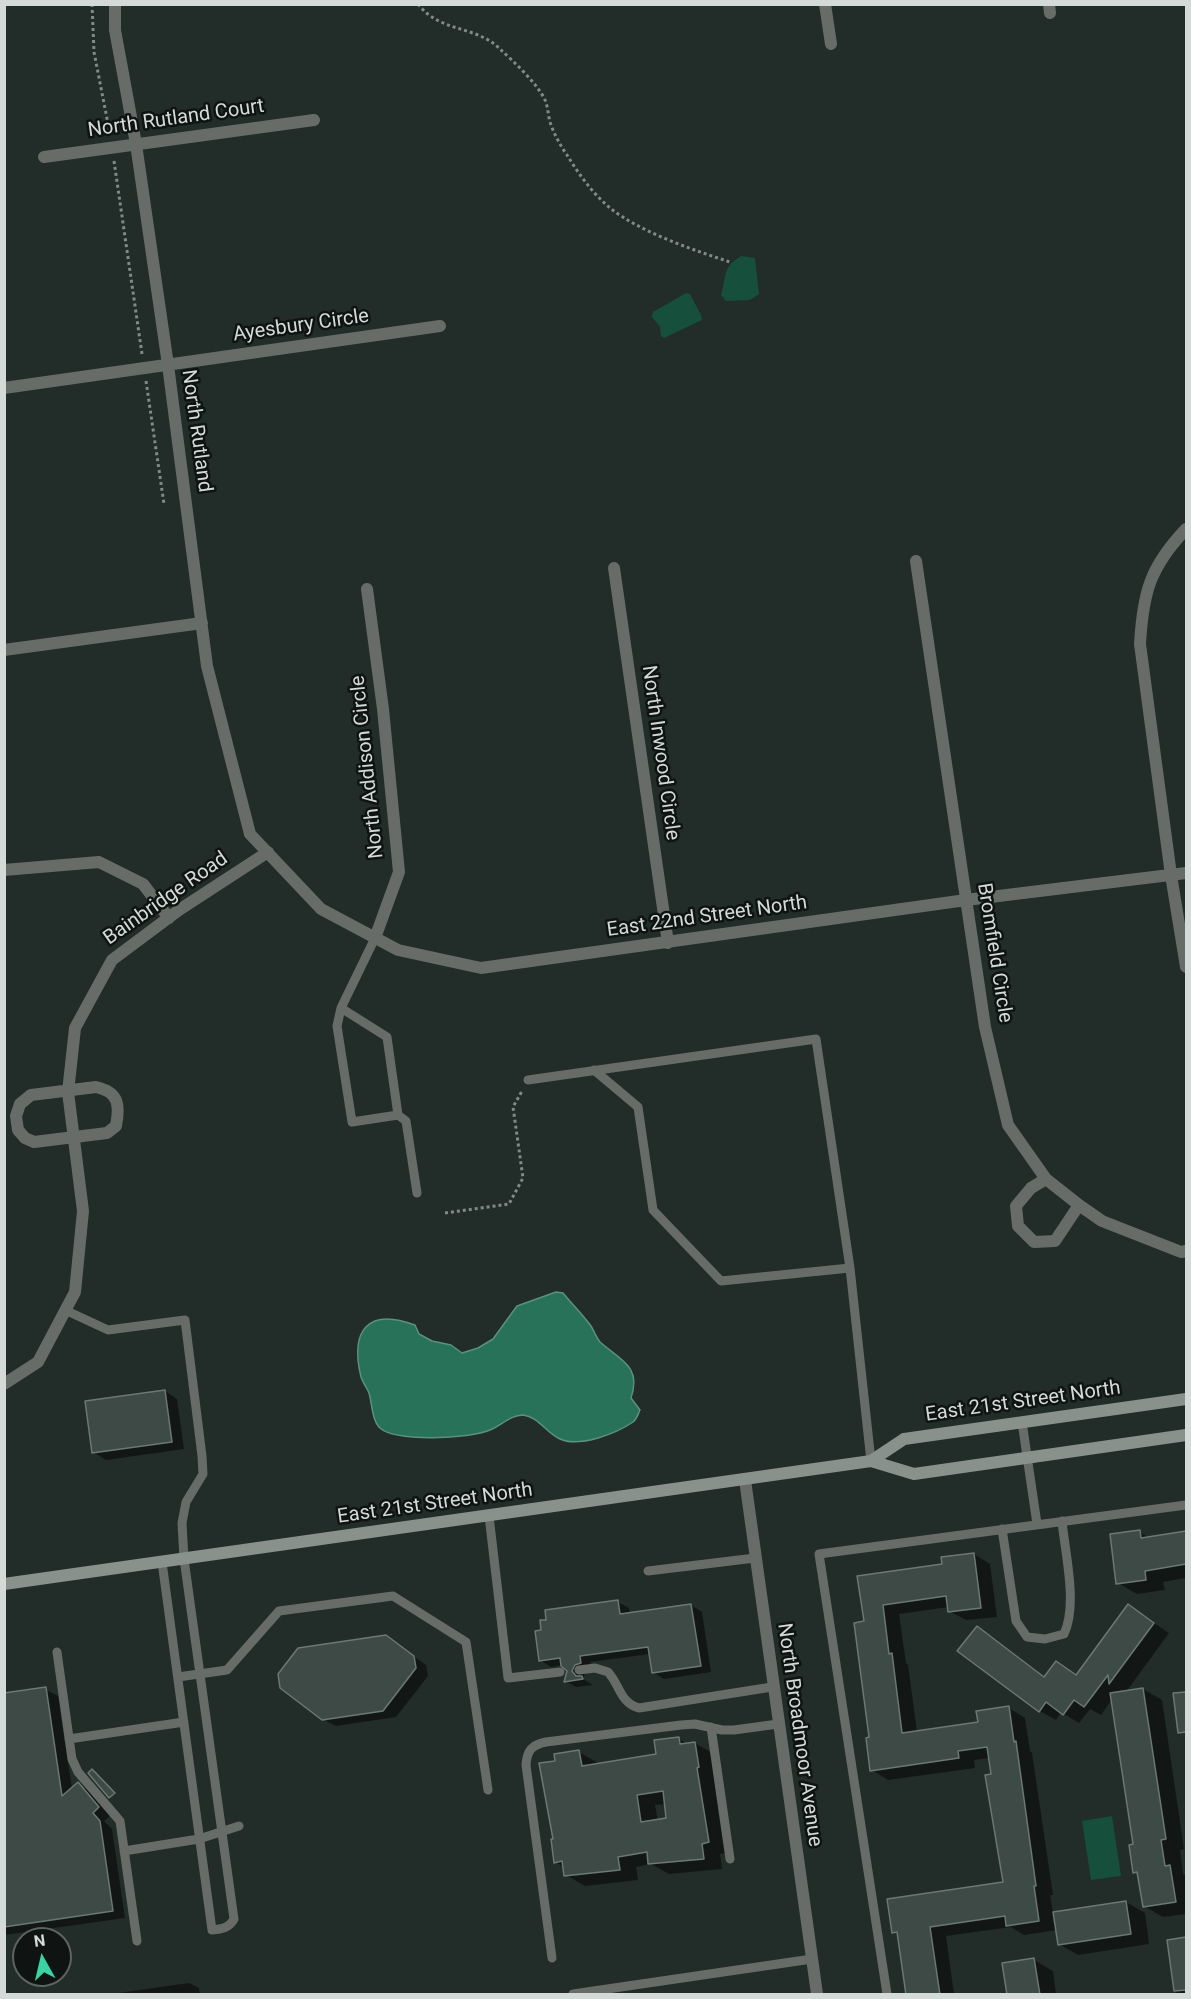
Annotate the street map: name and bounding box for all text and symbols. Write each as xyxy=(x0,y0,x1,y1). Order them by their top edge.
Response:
street label: North Rutland Court xyxy=(86,95,266,143)
street label: Ayesbury Circle xyxy=(232,305,370,347)
street label: North Rutland xyxy=(176,368,216,494)
street label: North Inwood Circle xyxy=(636,664,684,842)
street label: North Addison Circle xyxy=(346,674,390,860)
street label: Bainbridge Road xyxy=(99,847,233,951)
street label: Bromfield Circle xyxy=(971,881,1017,1025)
street label: East 22nd Street North xyxy=(605,891,809,943)
street label: East 21st Street North xyxy=(924,1376,1122,1428)
street label: East 21st Street North xyxy=(336,1478,534,1530)
street label: North Broadmoor Avenue xyxy=(771,1622,827,1848)
north arrow xyxy=(12,1927,72,1987)
text: N xyxy=(33,1930,47,1951)

